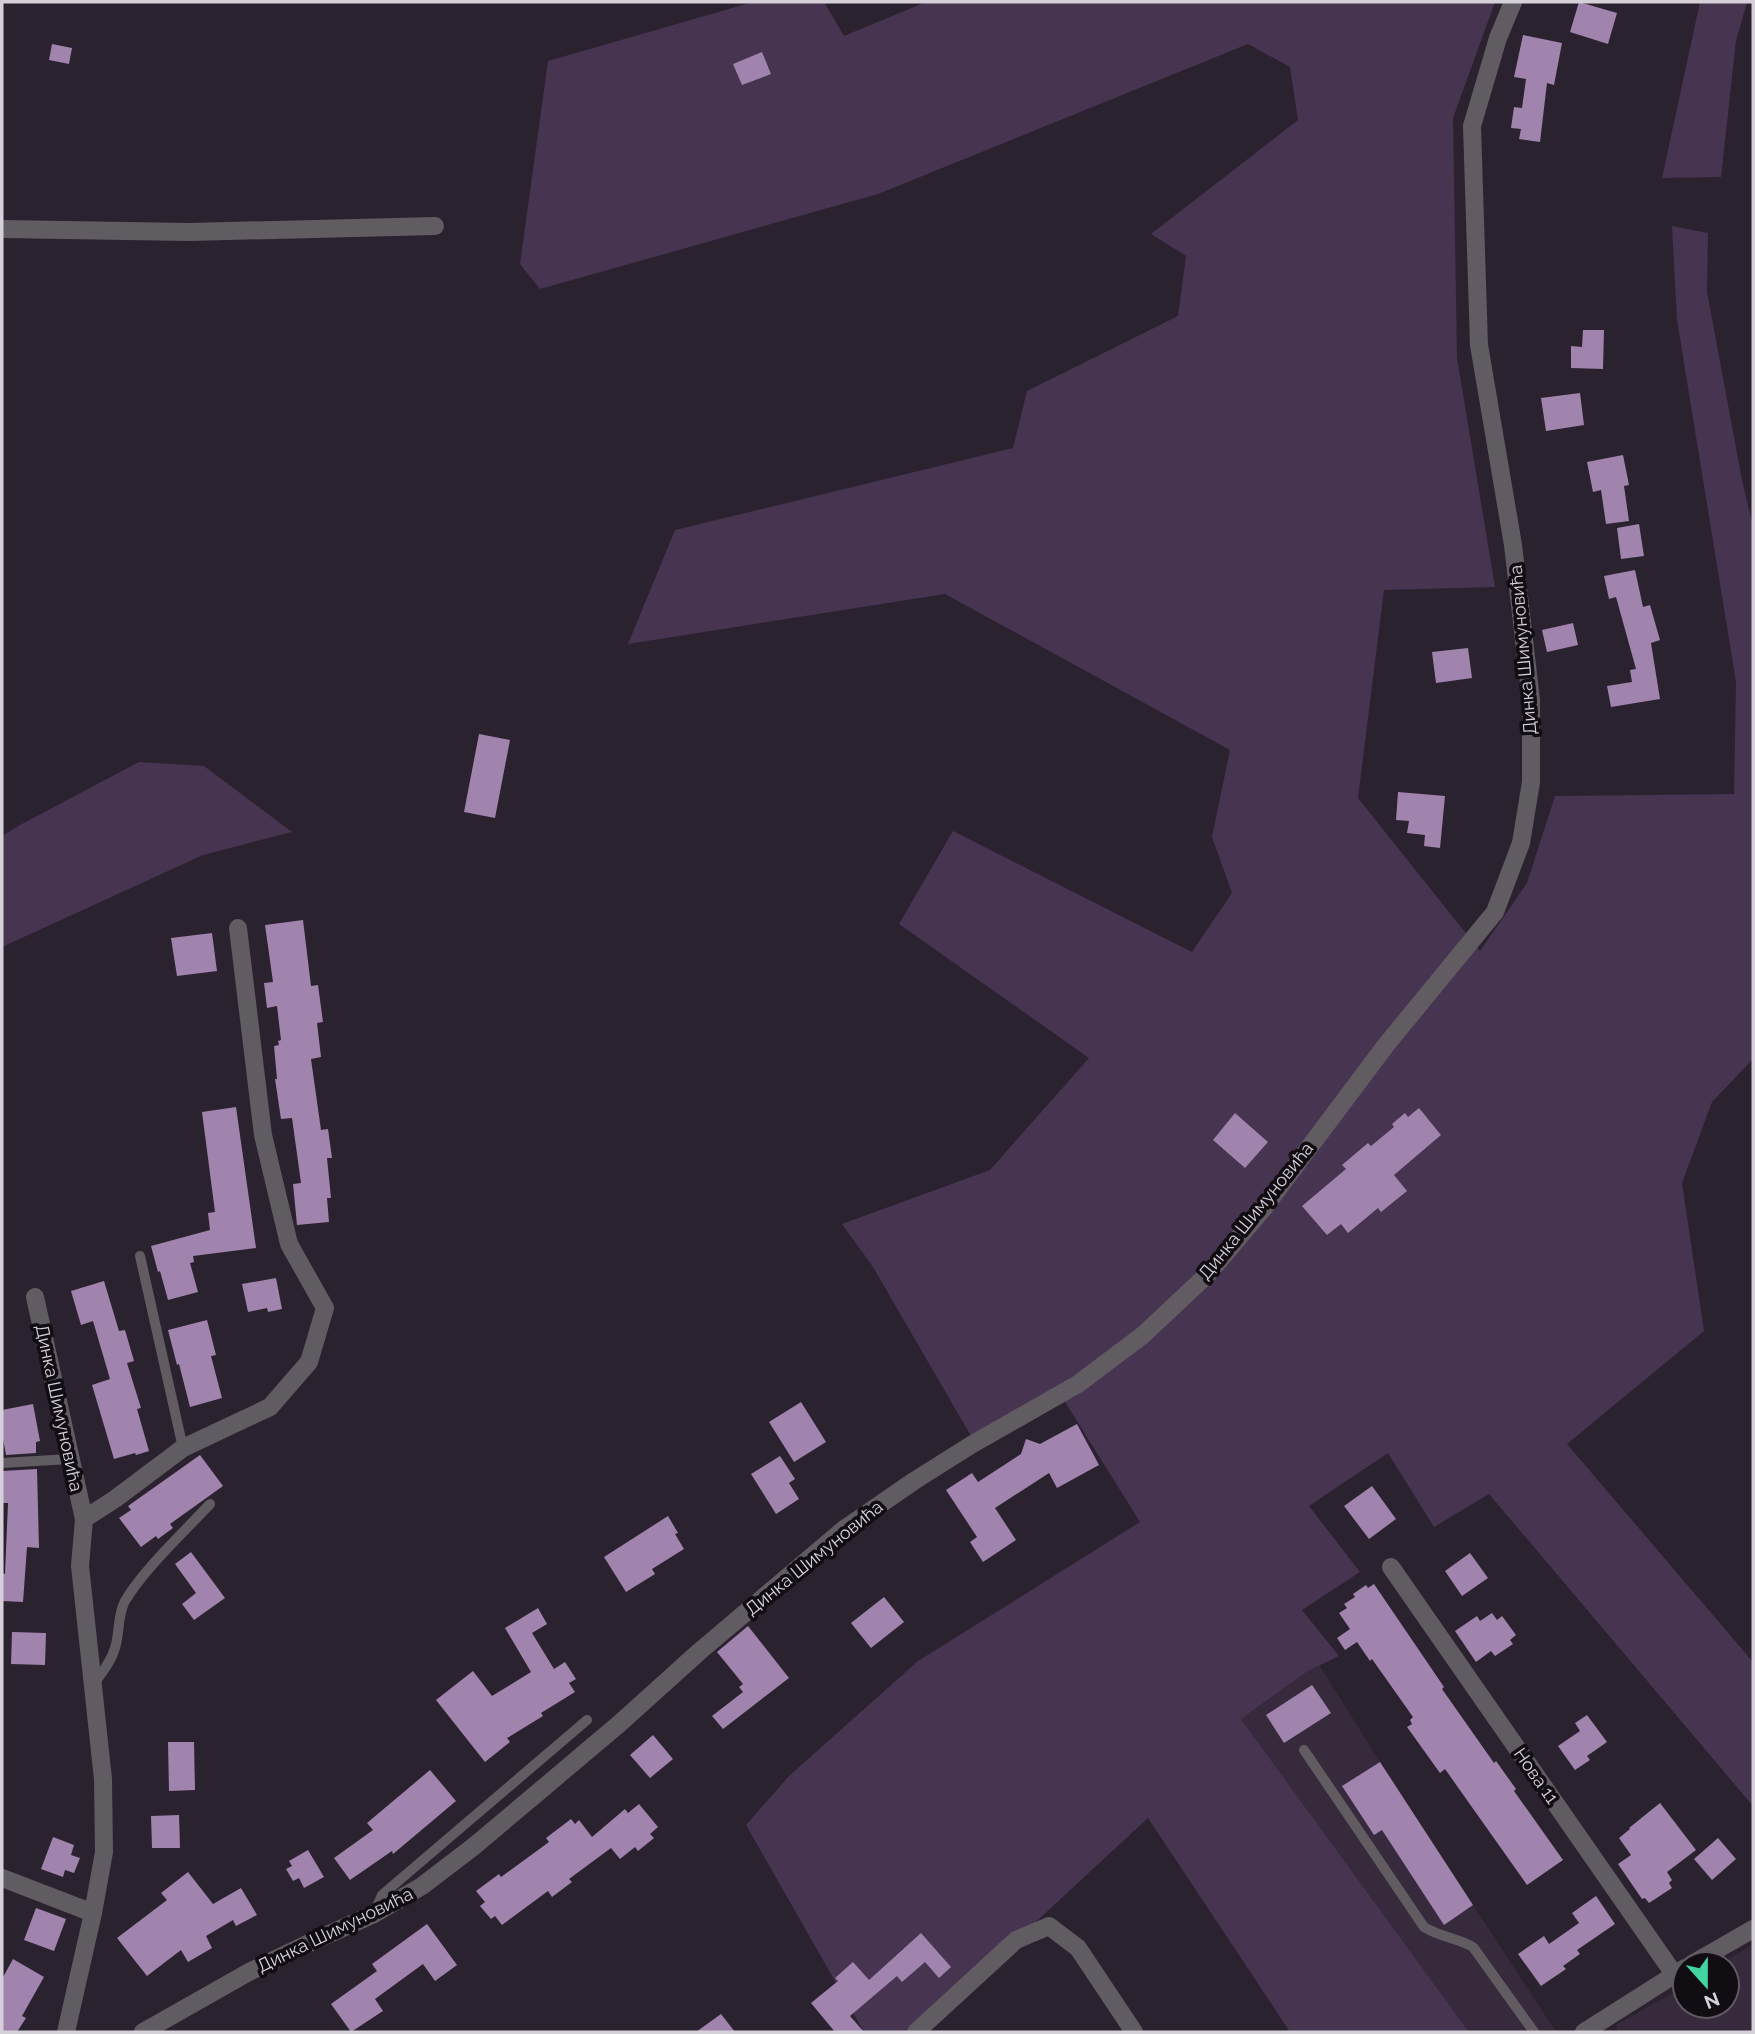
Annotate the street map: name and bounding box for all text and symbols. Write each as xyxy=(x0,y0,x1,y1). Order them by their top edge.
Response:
street label: Динка Шимуновића xyxy=(1505,564,1540,736)
street label: Динка Шимуновића xyxy=(1194,1138,1317,1284)
street label: Динка Шимуновића xyxy=(32,1322,87,1493)
street label: Динка Шимуновића xyxy=(741,1496,887,1619)
street label: Нова 11 xyxy=(1510,1744,1563,1808)
street label: Динка Шимуновића xyxy=(254,1883,416,1976)
north arrow xyxy=(1671,1950,1741,2020)
text: N xyxy=(1701,1988,1723,2014)

